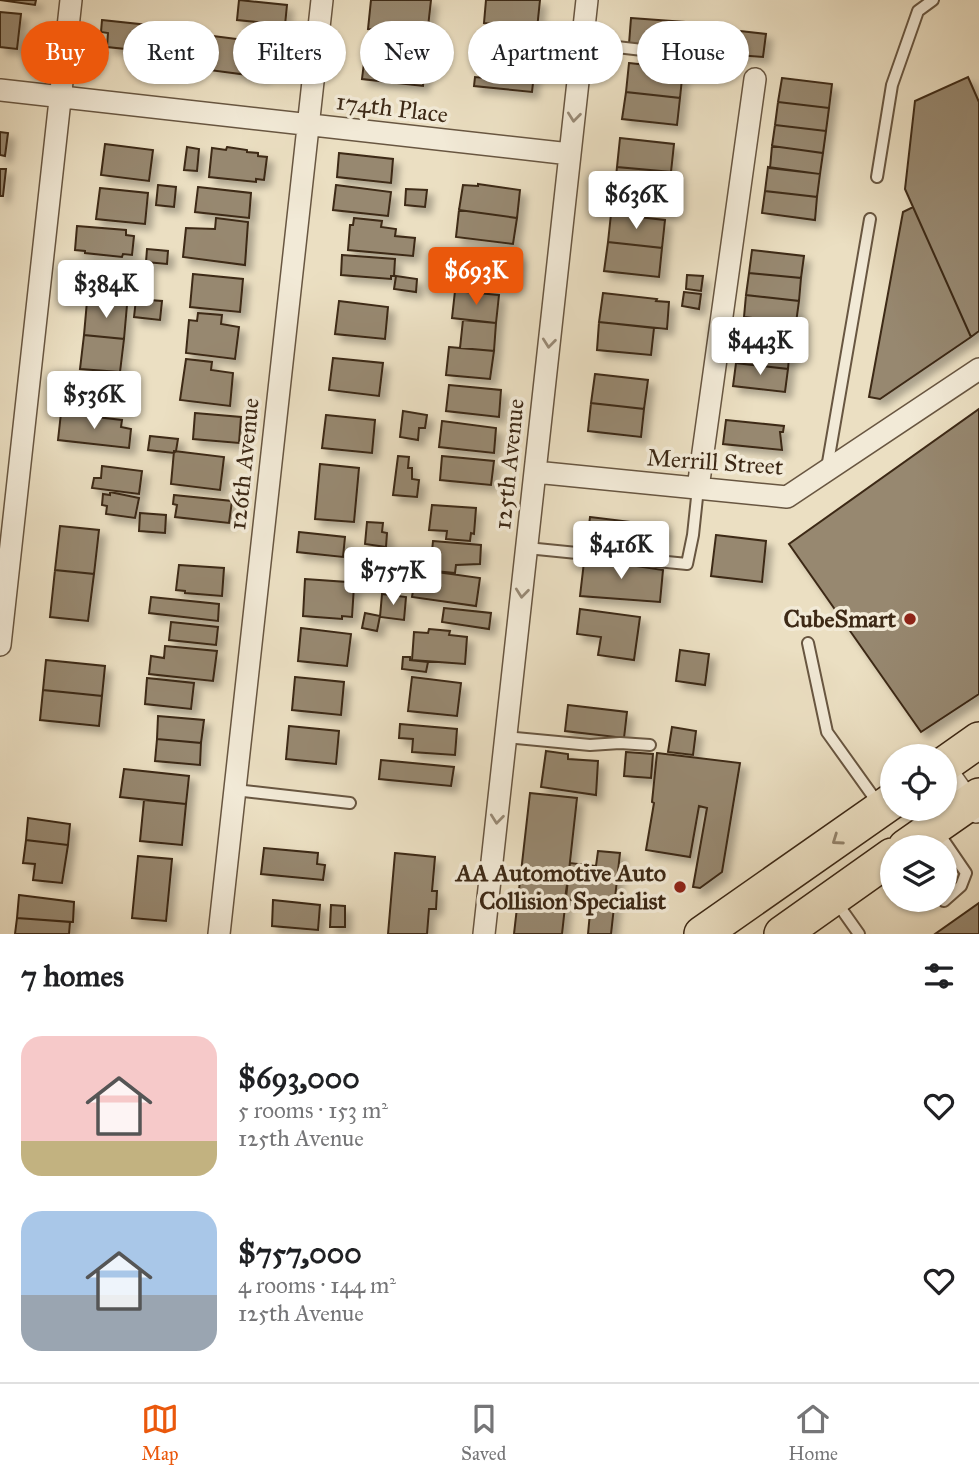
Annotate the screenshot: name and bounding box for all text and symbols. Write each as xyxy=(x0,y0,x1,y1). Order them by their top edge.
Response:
chip: Buy xyxy=(21,21,109,84)
chip: Rent xyxy=(123,21,219,84)
chip: Filters xyxy=(233,21,346,84)
chip: New xyxy=(360,21,454,84)
chip: Apartment xyxy=(468,21,623,84)
chip: House xyxy=(637,21,749,84)
street label: 174th Place xyxy=(334,86,450,130)
one-way arrow xyxy=(567,111,582,122)
pin: $636K xyxy=(587,172,685,231)
text: $636K xyxy=(605,180,667,208)
pin: $693K xyxy=(427,247,525,307)
text: $693K xyxy=(444,256,508,284)
pin: $384K xyxy=(57,260,155,320)
text: $384K xyxy=(74,269,138,297)
pin: $443K xyxy=(711,318,809,377)
text: $443K xyxy=(728,326,792,354)
one-way arrow xyxy=(542,337,557,348)
pin: $536K xyxy=(45,372,143,431)
text: $536K xyxy=(63,380,125,408)
street label: 126th Avenue xyxy=(222,396,266,532)
street label: 125th Avenue xyxy=(487,397,531,531)
street label: Merrill Street xyxy=(646,442,785,482)
pin: $416K xyxy=(572,522,670,581)
text: $416K xyxy=(589,530,653,558)
pin: $757K xyxy=(344,548,442,607)
text: $757K xyxy=(360,556,426,584)
one-way arrow xyxy=(514,587,529,599)
place label: CubeSmart xyxy=(784,604,896,634)
marker: CubeSmart xyxy=(902,611,918,627)
map controls xyxy=(880,744,957,912)
button: locate xyxy=(880,744,957,821)
one-way arrow xyxy=(489,813,504,825)
one-way arrow xyxy=(832,832,845,844)
button: layers xyxy=(880,835,957,912)
place label: AA Automotive Auto Collision Specialist xyxy=(454,858,666,916)
marker: AA Automotive Auto Collision Specialist xyxy=(672,879,688,895)
icon: filters xyxy=(920,957,958,995)
text: 7 homes xyxy=(21,958,124,994)
text: $693,000 xyxy=(238,1060,360,1096)
icon: home xyxy=(77,1064,161,1148)
icon: heart xyxy=(920,1087,958,1125)
text: 5 rooms · 153 m² xyxy=(238,1096,388,1124)
text: 125th Avenue xyxy=(238,1124,364,1152)
text: $757,000 xyxy=(238,1235,362,1271)
icon: home xyxy=(77,1239,161,1323)
icon: heart xyxy=(920,1262,958,1300)
text: 4 rooms · 144 m² xyxy=(238,1271,396,1299)
text: 125th Avenue xyxy=(238,1299,364,1327)
tab: Map xyxy=(141,1400,179,1465)
tab: Saved xyxy=(461,1400,506,1465)
tab: Home xyxy=(788,1400,838,1465)

